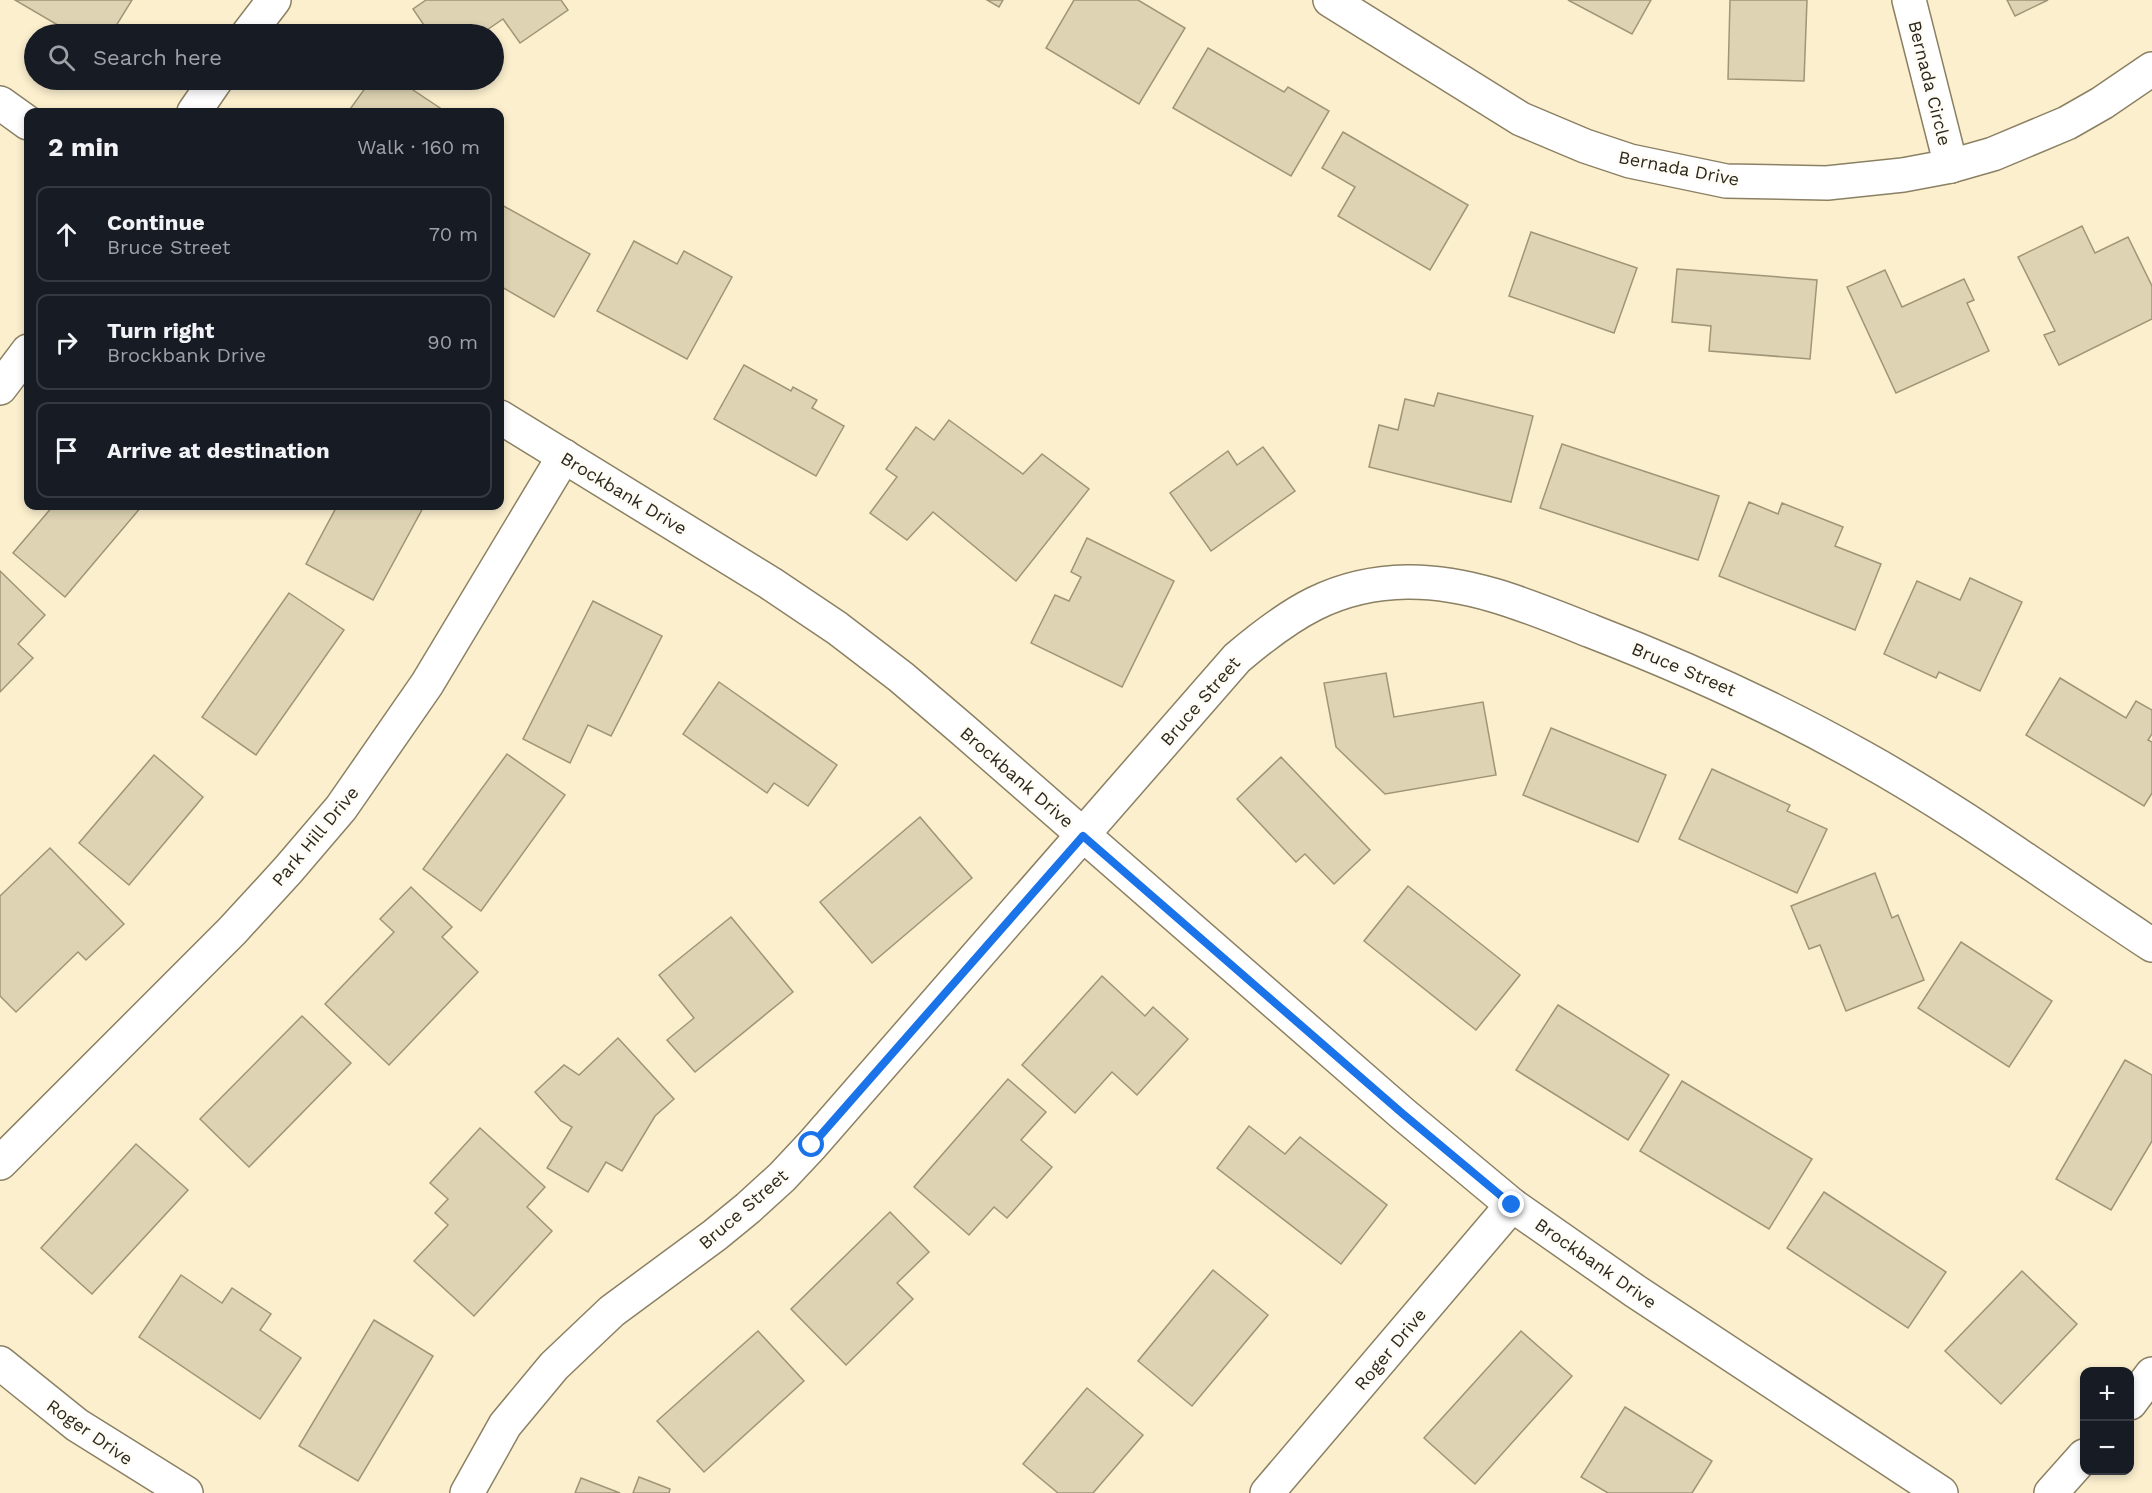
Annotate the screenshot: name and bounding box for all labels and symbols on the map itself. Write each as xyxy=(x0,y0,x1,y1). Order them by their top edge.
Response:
street label: Bernada Circle xyxy=(1904,18,1956,148)
street label: Bernada Drive xyxy=(1617,146,1741,190)
street label: Brockbank Drive xyxy=(557,447,691,539)
street label: Bruce Street xyxy=(1629,638,1740,701)
street label: Bruce Street xyxy=(1156,652,1245,750)
street label: Brockbank Drive xyxy=(956,722,1078,832)
street label: Park Hill Drive xyxy=(267,782,363,890)
route start xyxy=(798,1131,824,1157)
street label: Bruce Street xyxy=(694,1164,792,1253)
route end xyxy=(1498,1191,1524,1217)
street label: Brockbank Drive xyxy=(1531,1213,1661,1313)
street label: Roger Drive xyxy=(1350,1304,1430,1394)
street label: Roger Drive xyxy=(43,1395,137,1469)

